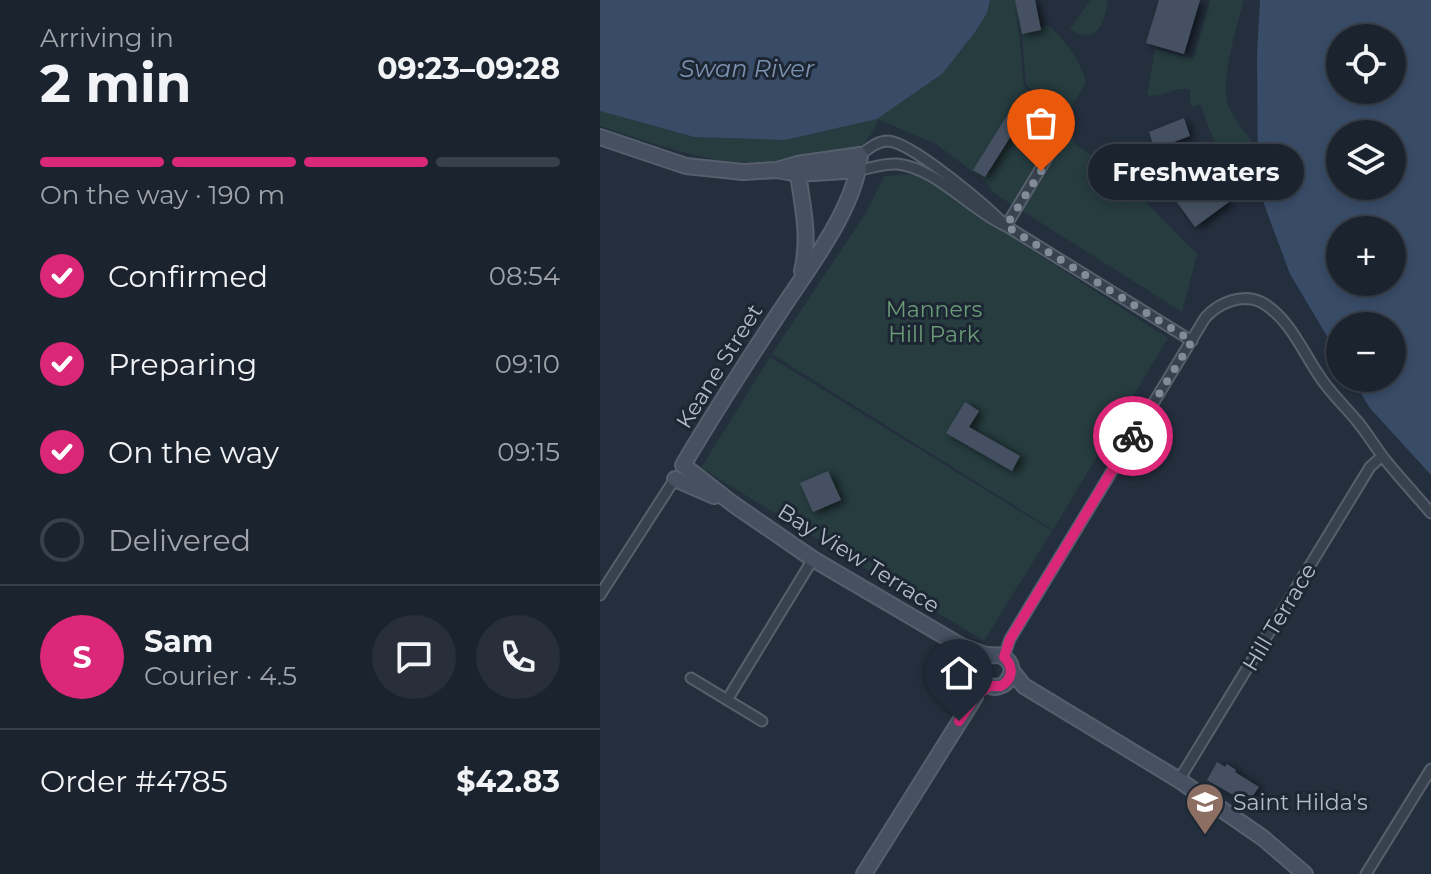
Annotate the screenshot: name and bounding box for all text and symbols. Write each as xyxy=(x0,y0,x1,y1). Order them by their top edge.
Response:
text: Arriving in xyxy=(40,22,174,54)
map controls xyxy=(1326,24,1406,392)
button: locate xyxy=(1326,24,1406,104)
text: 09:23–09:28 xyxy=(377,50,560,87)
text: 2 min xyxy=(40,52,192,115)
water label: Swan River xyxy=(680,54,816,83)
pin xyxy=(1007,89,1075,171)
icon: bag xyxy=(1019,101,1063,145)
button: layers xyxy=(1326,120,1406,200)
callout: Freshwaters xyxy=(1089,143,1305,199)
text: Freshwaters xyxy=(1112,156,1280,188)
text: On the way · 190 m xyxy=(40,179,285,211)
button: + xyxy=(1326,216,1406,296)
icon: check xyxy=(40,254,84,298)
text: Confirmed xyxy=(108,258,268,295)
text: 08:54 xyxy=(489,260,560,292)
park label: Manners Hill Park xyxy=(886,296,983,348)
street label: Keane Street xyxy=(670,299,768,433)
button: − xyxy=(1326,312,1406,392)
icon: check xyxy=(40,342,84,386)
text: Preparing xyxy=(108,346,257,383)
text: 09:10 xyxy=(495,348,560,380)
courier xyxy=(1093,396,1173,476)
icon: bike xyxy=(1111,414,1155,458)
icon: check xyxy=(40,430,84,474)
text: On the way xyxy=(108,434,279,471)
text: 09:15 xyxy=(497,436,560,468)
street label: Bay View Terrace xyxy=(773,498,945,619)
text: Delivered xyxy=(108,522,251,559)
street label: Hill Terrace xyxy=(1237,558,1322,676)
button: chat xyxy=(372,615,456,699)
button: phone xyxy=(476,615,560,699)
text: Sam xyxy=(144,623,213,660)
text: S xyxy=(72,639,92,676)
pin xyxy=(925,639,993,721)
icon: home xyxy=(937,651,981,695)
text: Courier · 4.5 xyxy=(144,660,297,692)
text: Order #4785 xyxy=(40,763,228,800)
text: $42.83 xyxy=(456,763,560,800)
school or university icon: Saint Hilda's xyxy=(1184,781,1226,836)
place label: Saint Hilda's xyxy=(1233,789,1368,816)

